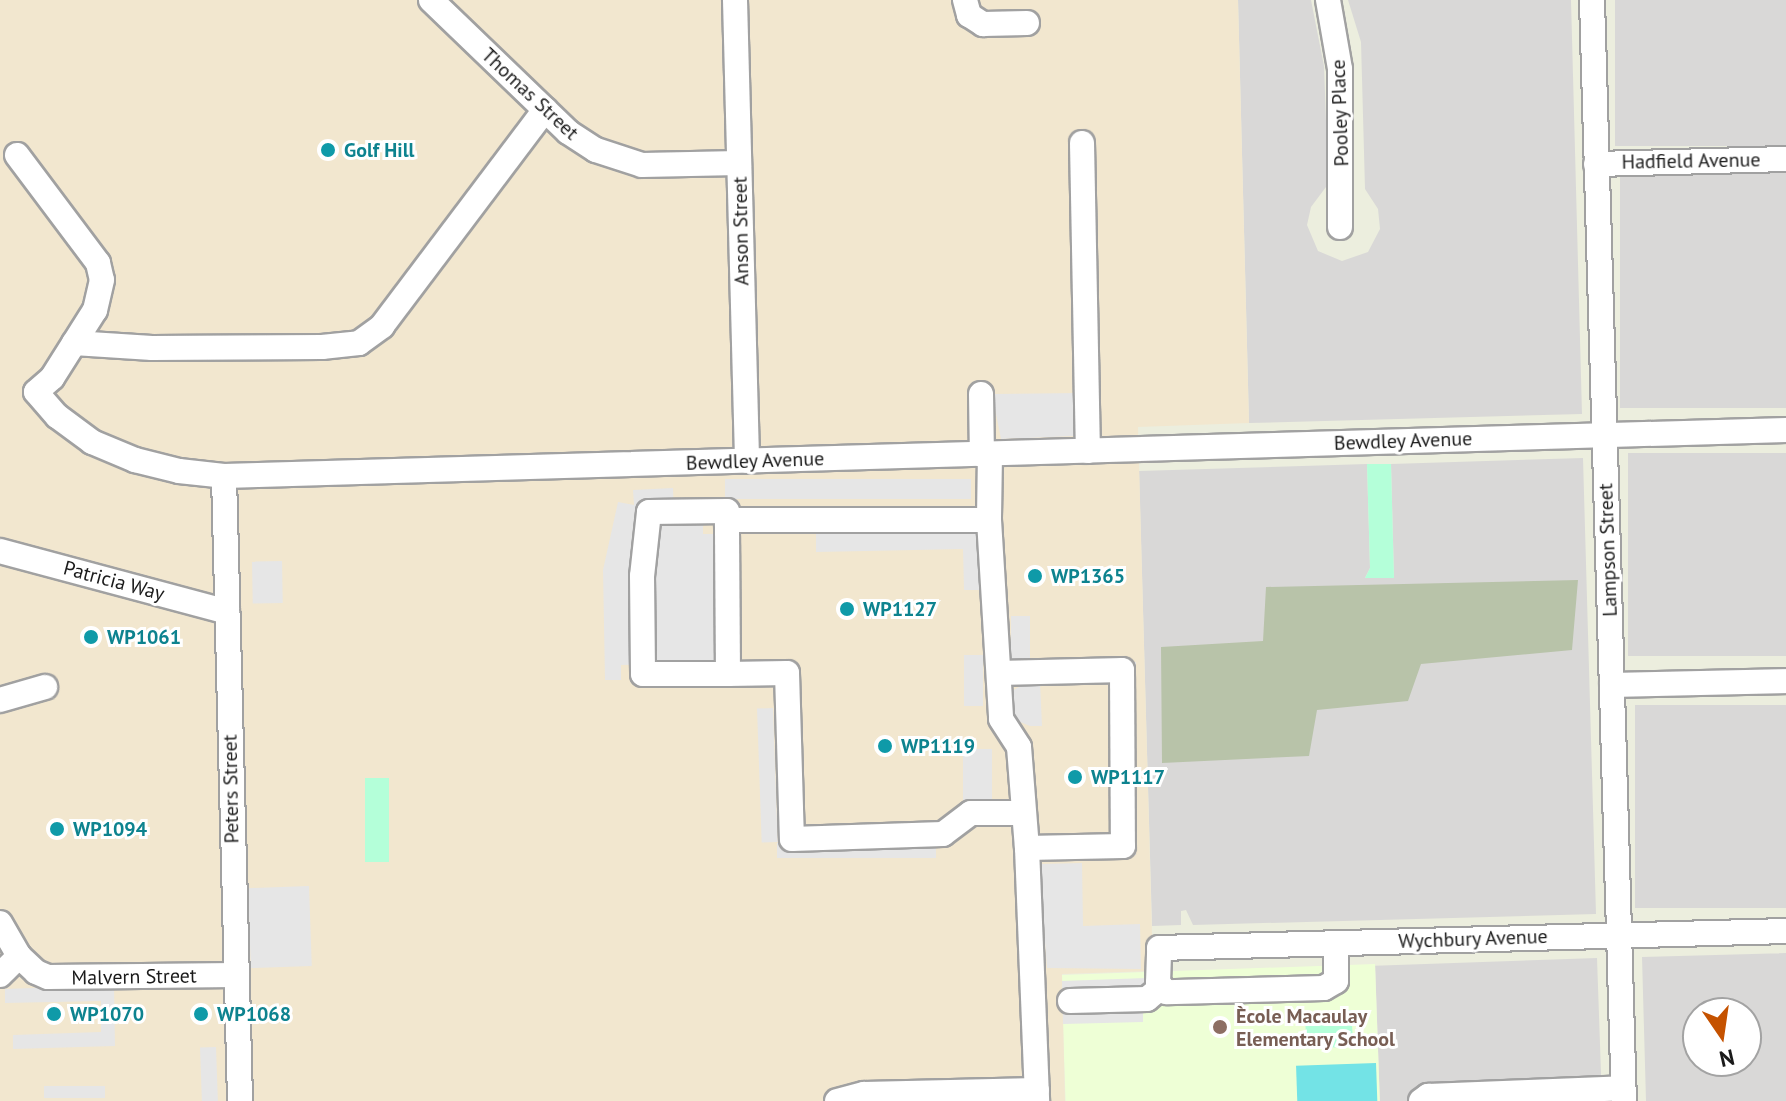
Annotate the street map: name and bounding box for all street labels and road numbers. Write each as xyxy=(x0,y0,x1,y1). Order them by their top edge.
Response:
street label: Thomas Street xyxy=(477,43,583,145)
street label: Pooley Place xyxy=(1326,59,1354,167)
street label: Hadfield Avenue xyxy=(1621,148,1761,174)
street label: Anson Street xyxy=(728,176,754,286)
street label: Bewdley Avenue xyxy=(1333,427,1473,455)
street label: Bewdley Avenue xyxy=(685,447,825,475)
street label: Lampson Street xyxy=(1594,483,1622,617)
street label: Patricia Way xyxy=(61,556,167,606)
street label: Peters Street xyxy=(218,734,244,844)
street label: Wychbury Avenue xyxy=(1397,924,1549,954)
street label: Malvern Street xyxy=(71,964,197,990)

